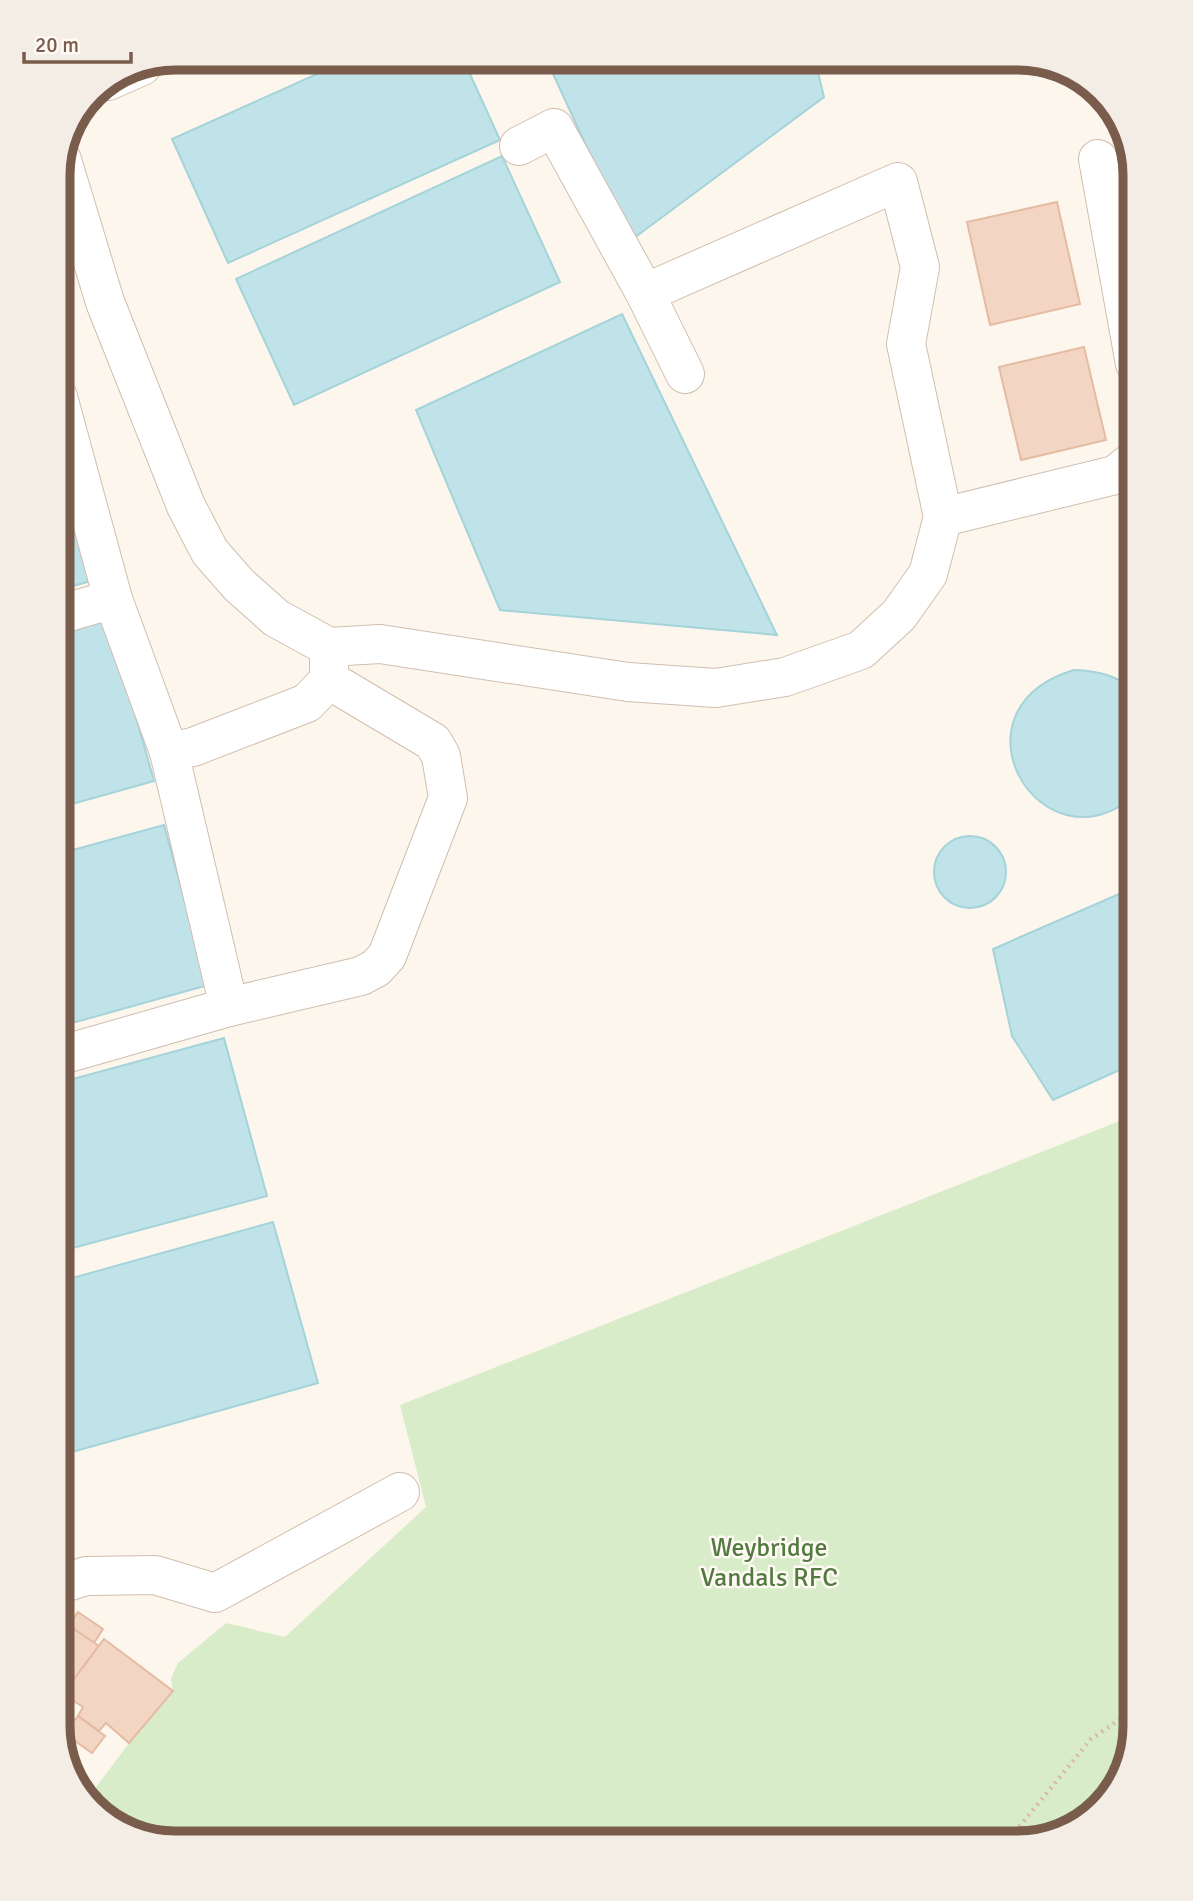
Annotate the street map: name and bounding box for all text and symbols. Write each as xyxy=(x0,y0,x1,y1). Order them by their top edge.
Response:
scale bar xyxy=(24,21,131,65)
text: 20 m xyxy=(35,32,79,58)
park label: Weybridge Vandals RFC xyxy=(700,1532,838,1594)

